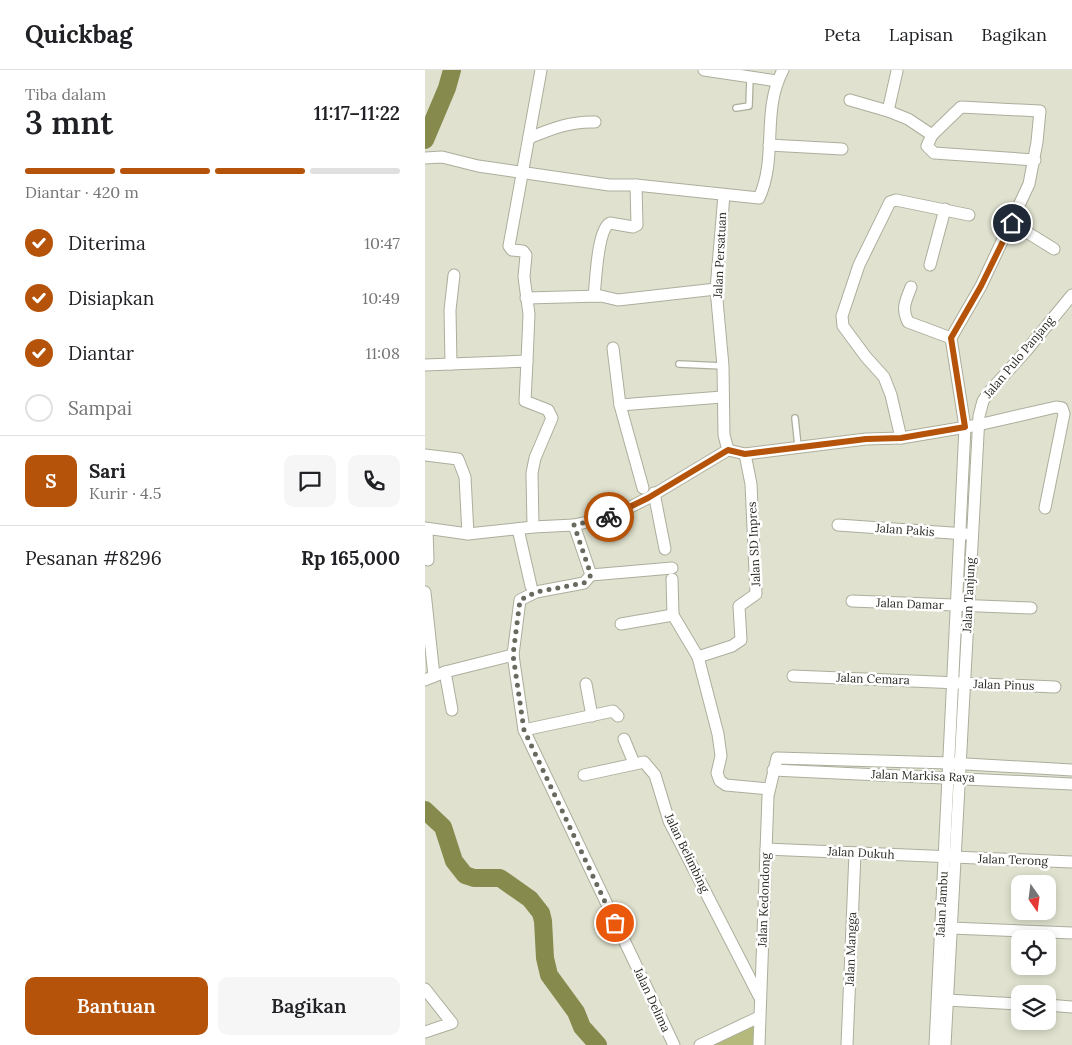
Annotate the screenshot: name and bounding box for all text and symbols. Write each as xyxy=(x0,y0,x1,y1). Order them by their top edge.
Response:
text: Quickbag xyxy=(25,19,133,50)
text: Peta xyxy=(824,23,861,46)
text: Lapisan xyxy=(889,23,953,46)
text: Bagikan xyxy=(981,23,1047,46)
text: Tiba dalam xyxy=(25,84,106,104)
text: 11:17–11:22 xyxy=(314,101,400,125)
text: 3 mnt xyxy=(25,102,113,143)
text: Diantar · 420 m xyxy=(25,182,139,202)
pin xyxy=(991,202,1033,244)
icon: home xyxy=(998,209,1026,237)
street label: Jalan Persatuan xyxy=(710,212,729,299)
icon: check xyxy=(25,229,53,257)
text: Diterima xyxy=(68,231,146,255)
text: 10:47 xyxy=(364,233,400,253)
icon: check xyxy=(25,284,53,312)
text: Disiapkan xyxy=(68,286,154,310)
text: 10:49 xyxy=(362,288,400,308)
street label: Jalan Pulo Panjang xyxy=(979,312,1057,401)
icon: check xyxy=(25,339,53,367)
text: Diantar xyxy=(68,341,134,365)
text: 11:08 xyxy=(365,343,400,363)
text: Sampai xyxy=(68,396,132,420)
button: chat xyxy=(284,455,336,507)
button: phone xyxy=(348,455,400,507)
text: Sari xyxy=(89,459,126,483)
text: S xyxy=(45,469,57,493)
text: Kurir · 4.5 xyxy=(89,483,161,503)
courier xyxy=(584,492,634,542)
street label: Jalan SD Inpres xyxy=(744,501,763,588)
icon: bike xyxy=(595,503,623,531)
street label: Jalan Pakis xyxy=(874,520,935,539)
text: Pesanan #8296 xyxy=(25,546,162,570)
text: Rp 165,000 xyxy=(301,546,400,570)
street label: Jalan Tanjung xyxy=(959,557,978,634)
street label: Jalan Damar xyxy=(875,595,945,612)
street label: Jalan Cemara xyxy=(835,670,910,687)
street label: Jalan Pinus xyxy=(972,676,1035,693)
street label: Jalan Markisa Raya xyxy=(870,766,975,785)
street label: Jalan Belimbing xyxy=(661,810,713,895)
street label: Jalan Dukuh xyxy=(826,843,895,862)
street label: Jalan Terong xyxy=(977,851,1049,868)
street label: Jalan Kedondong xyxy=(754,852,773,948)
street label: Jalan Jambu xyxy=(932,871,951,938)
north arrow xyxy=(1011,875,1056,920)
map controls xyxy=(1011,875,1056,1030)
pin xyxy=(594,902,636,944)
icon: bag xyxy=(601,909,629,937)
street label: Jalan Mangga xyxy=(842,912,859,987)
button: locate xyxy=(1011,930,1056,975)
street label: Jalan Delima xyxy=(631,964,674,1034)
button: Bantuan xyxy=(25,977,208,1035)
button: Bagikan xyxy=(218,977,400,1035)
button: layers xyxy=(1011,985,1056,1030)

